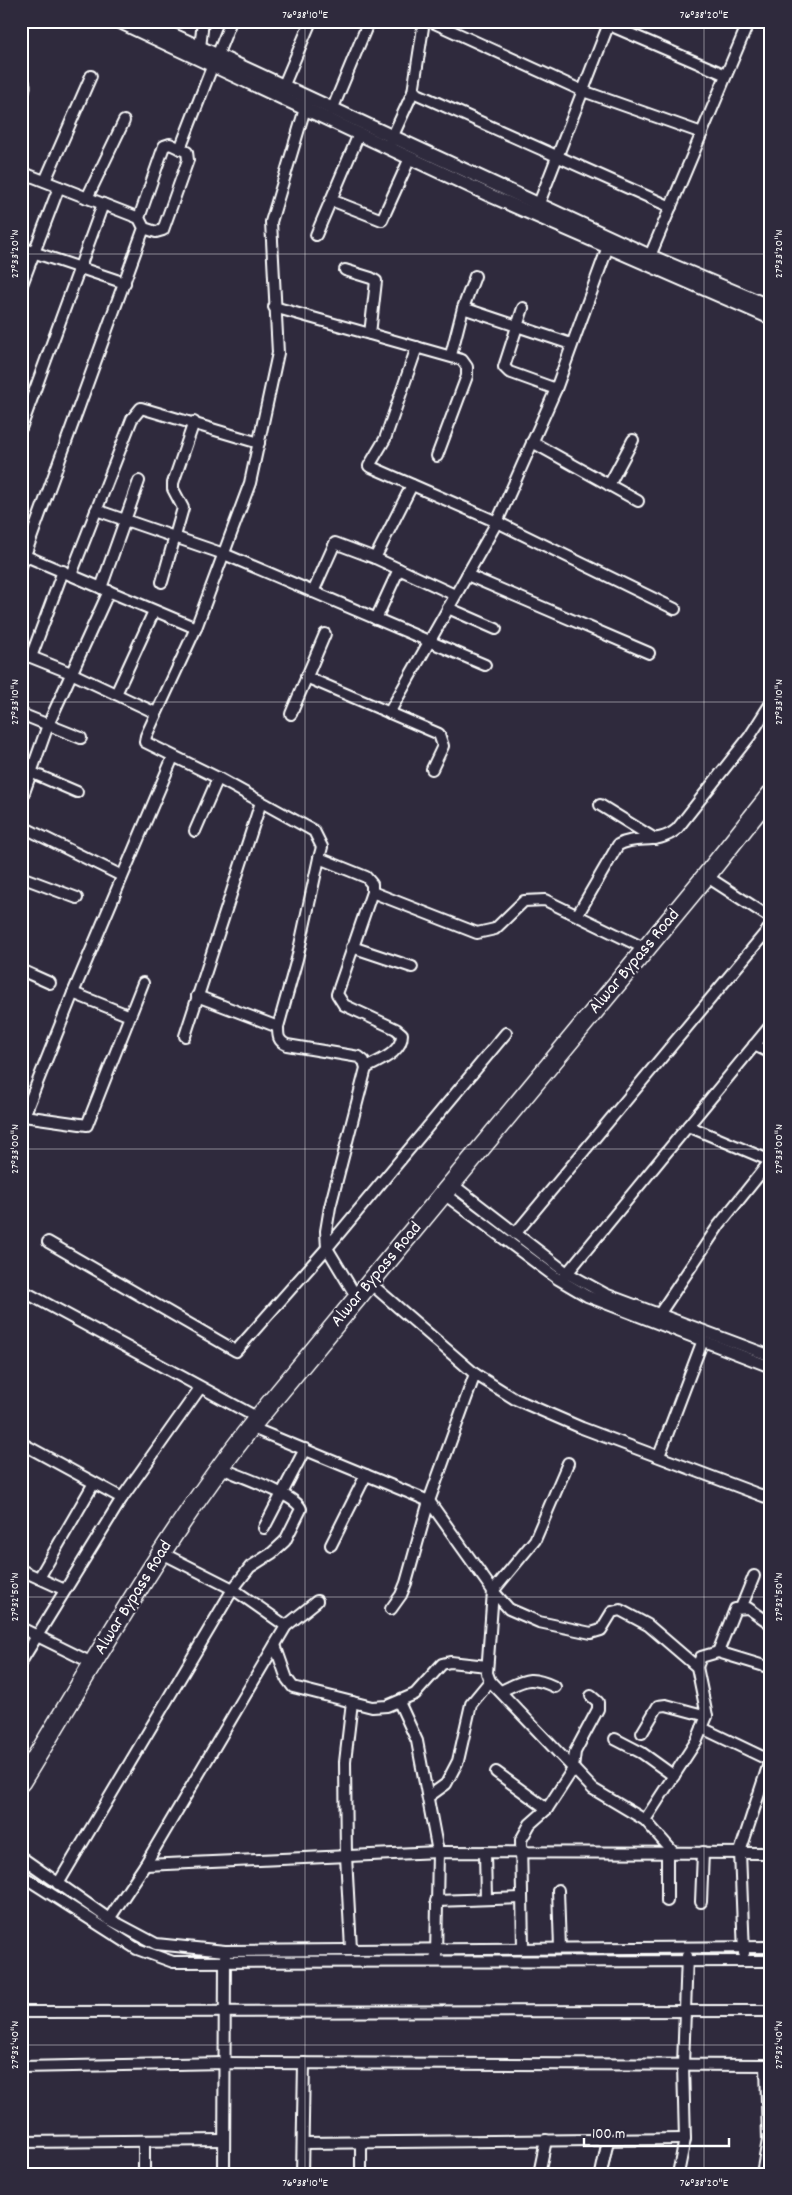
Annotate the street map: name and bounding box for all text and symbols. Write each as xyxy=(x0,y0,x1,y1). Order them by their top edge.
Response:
text: 76°38'10"E xyxy=(282,7,328,24)
text: 76°38'20"E xyxy=(680,7,729,24)
text: 27°33'20"N xyxy=(7,230,24,278)
text: 27°33'20"N xyxy=(771,230,788,278)
text: 27°33'10"N xyxy=(7,679,24,725)
text: 27°33'10"N xyxy=(771,679,788,725)
street label: Alwar Bypass Road xyxy=(583,904,687,1020)
text: 27°33'00"N xyxy=(7,1124,24,1174)
text: 27°33'00"N xyxy=(771,1124,788,1174)
street label: Alwar Bypass Road xyxy=(325,1217,429,1333)
street label: Alwar Bypass Road xyxy=(89,1536,179,1660)
text: 27°32'50"N xyxy=(7,1572,24,1621)
text: 27°32'50"N xyxy=(771,1572,788,1621)
text: 27°32'40"N xyxy=(7,2021,24,2069)
text: 27°32'40"N xyxy=(771,2021,788,2069)
scale bar xyxy=(584,2115,730,2147)
text: 100 m xyxy=(592,2124,625,2146)
text: 76°38'10"E xyxy=(282,2175,328,2192)
text: 76°38'20"E xyxy=(680,2175,729,2192)

